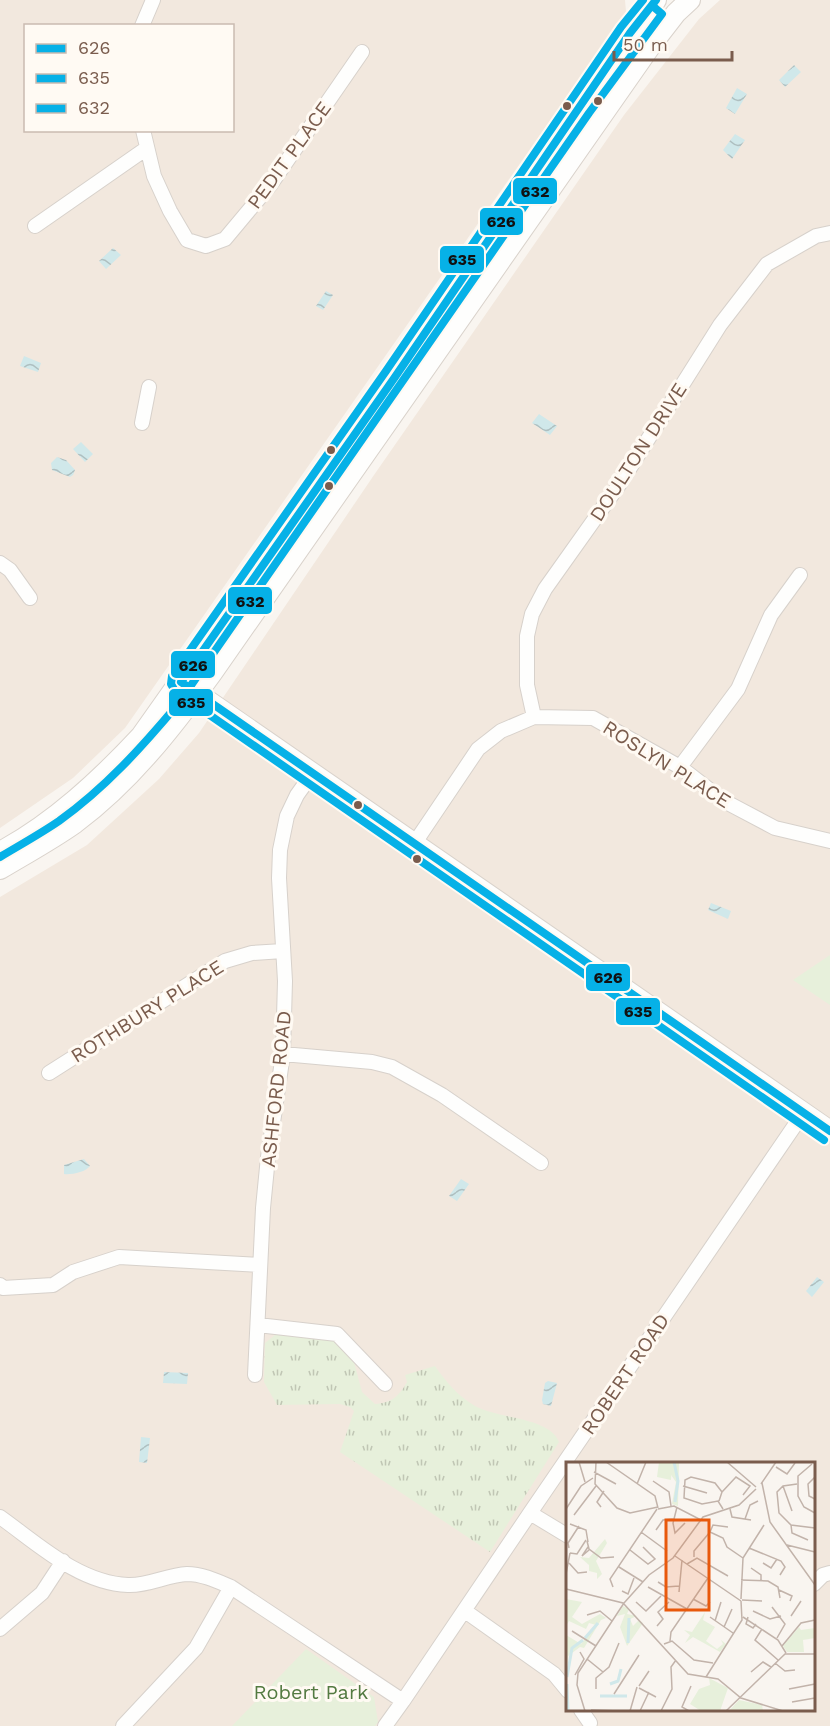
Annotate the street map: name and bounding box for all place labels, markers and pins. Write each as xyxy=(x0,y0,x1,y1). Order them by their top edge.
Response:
unlabelled marker xyxy=(592,95,604,107)
unlabelled marker xyxy=(561,100,573,112)
unlabelled marker xyxy=(325,444,337,456)
unlabelled marker xyxy=(323,480,335,492)
unlabelled marker xyxy=(352,799,364,811)
unlabelled marker xyxy=(411,853,423,865)

